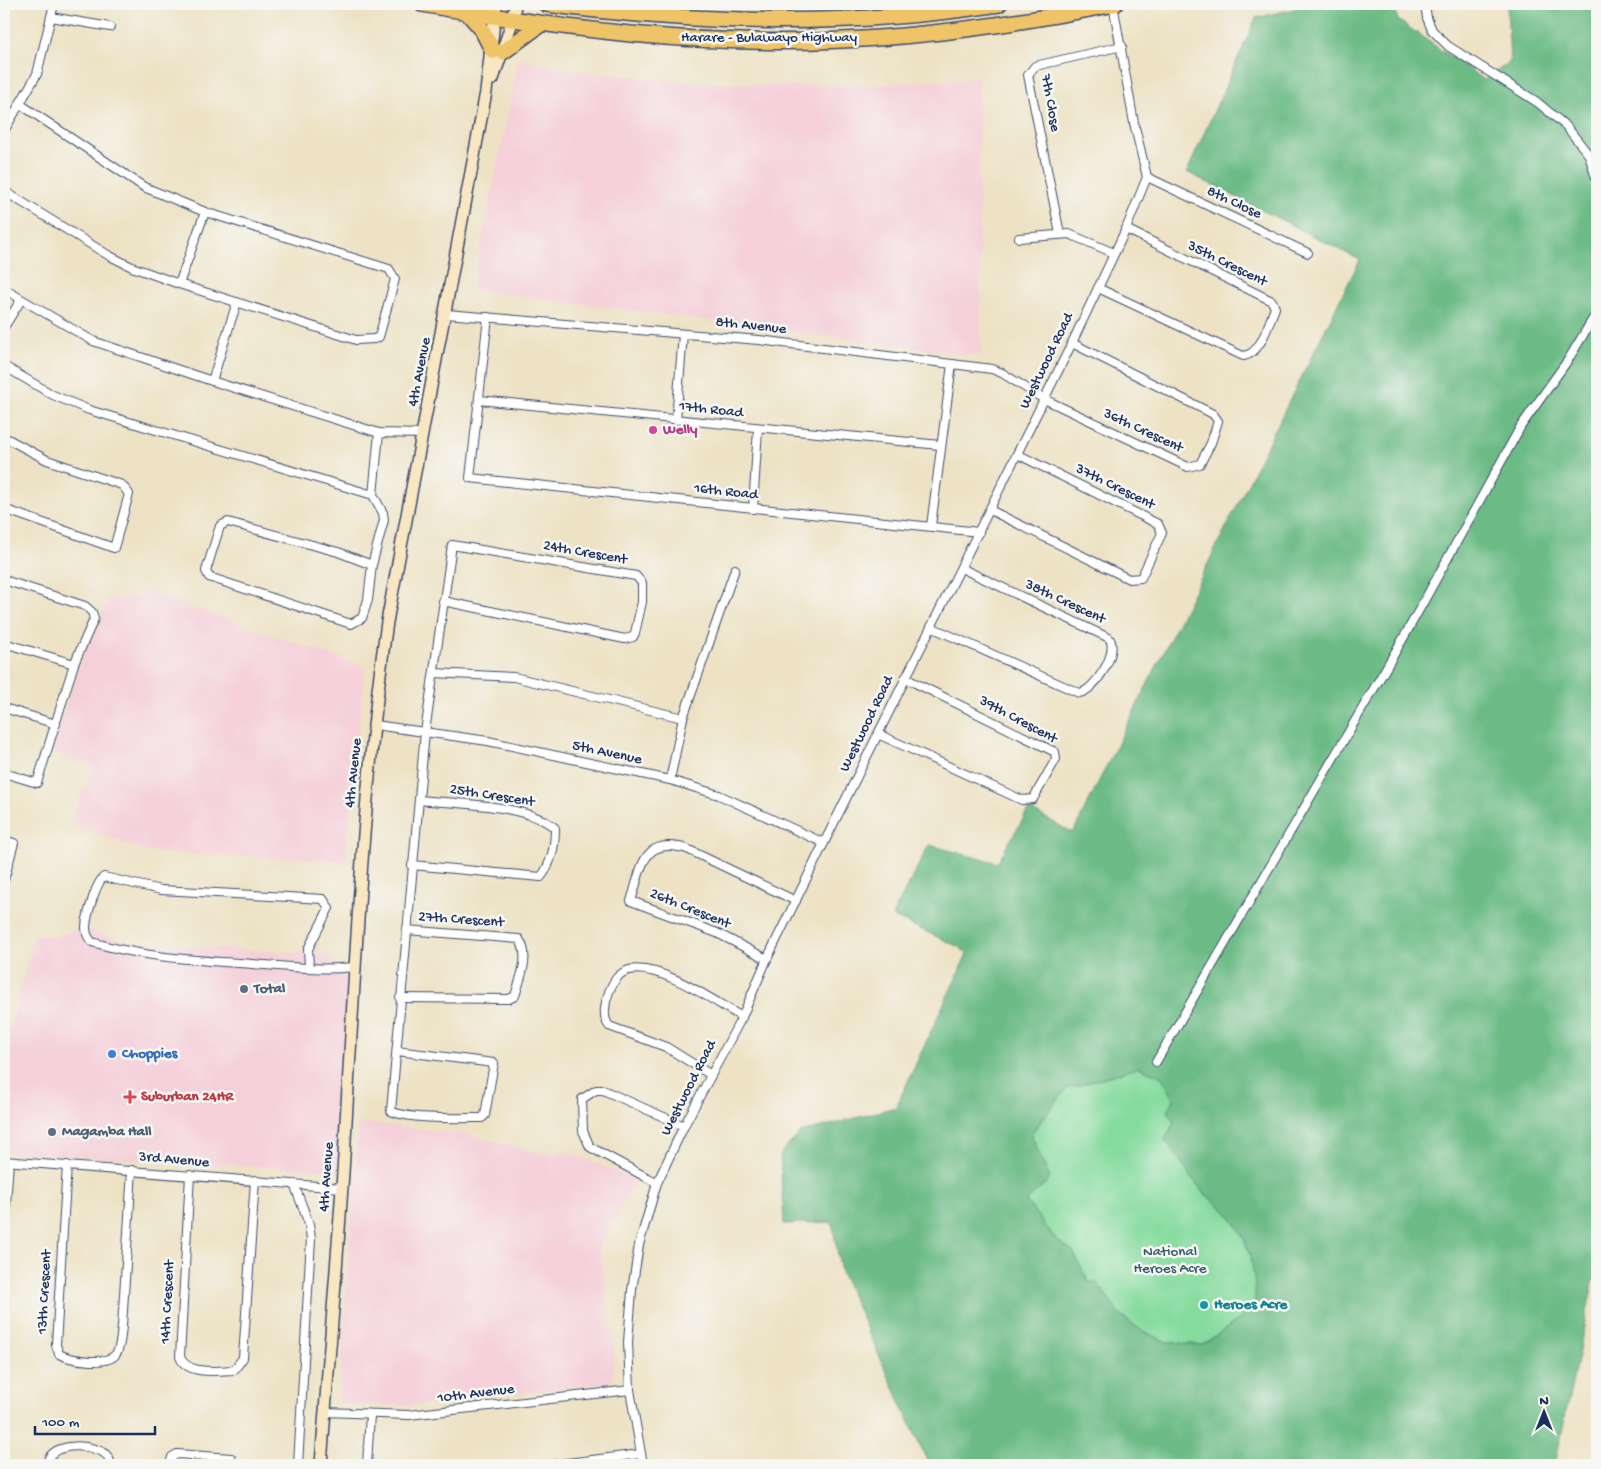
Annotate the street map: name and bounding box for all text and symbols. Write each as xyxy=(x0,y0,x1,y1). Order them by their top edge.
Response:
street label: Harare - Bulawayo Highway xyxy=(681,29,858,47)
street label: 7th Close xyxy=(1036,72,1064,133)
street label: 8th Close xyxy=(1204,182,1265,224)
street label: 35th Crescent xyxy=(1183,237,1271,292)
street label: Westwood Road xyxy=(1016,309,1079,412)
street label: 8th Avenue xyxy=(715,313,788,339)
street label: 4th Avenue xyxy=(404,336,436,408)
street label: 17th Road xyxy=(677,398,745,422)
street label: 36th Crescent xyxy=(1099,404,1187,458)
place label: Welly xyxy=(662,421,698,439)
marker: Welly xyxy=(647,424,659,436)
street label: 37th Crescent xyxy=(1071,460,1159,515)
street label: 16th Road xyxy=(692,480,760,504)
street label: 24th Crescent xyxy=(542,537,630,570)
street label: 38th Crescent xyxy=(1021,575,1110,629)
street label: Westwood Road xyxy=(836,672,899,775)
street label: 39th Crescent xyxy=(975,691,1062,749)
street label: 4th Avenue xyxy=(341,737,367,809)
street label: 5th Avenue xyxy=(571,737,644,769)
street label: 25th Crescent xyxy=(448,780,538,812)
street label: 26th Crescent xyxy=(647,885,735,934)
street label: 27th Crescent xyxy=(418,908,506,932)
place label: Total xyxy=(253,980,286,998)
marker: Total xyxy=(238,983,250,995)
street label: Westwood Road xyxy=(657,1036,721,1139)
place label: Choppies xyxy=(121,1045,179,1063)
marker: Choppies xyxy=(106,1048,118,1060)
place label: Suburban 24HR xyxy=(141,1088,234,1106)
marker: Suburban 24HR xyxy=(123,1090,137,1104)
place label: Magamba Hall xyxy=(62,1123,152,1141)
marker: Magamba Hall xyxy=(46,1126,58,1138)
street label: 4th Avenue xyxy=(316,1141,338,1213)
street label: 3rd Avenue xyxy=(137,1148,210,1172)
park label: National Heroes Acre xyxy=(1133,1243,1207,1278)
street label: 13th Crescent xyxy=(34,1248,56,1336)
street label: 14th Crescent xyxy=(157,1258,179,1345)
place label: Heroes Acre xyxy=(1214,1296,1288,1314)
marker: Heroes Acre xyxy=(1198,1299,1210,1311)
street label: 10th Avenue xyxy=(435,1380,516,1408)
north arrow xyxy=(1518,1386,1568,1436)
text: N xyxy=(1539,1393,1549,1410)
scale bar xyxy=(35,1404,155,1436)
text: 100 m xyxy=(41,1414,80,1432)

